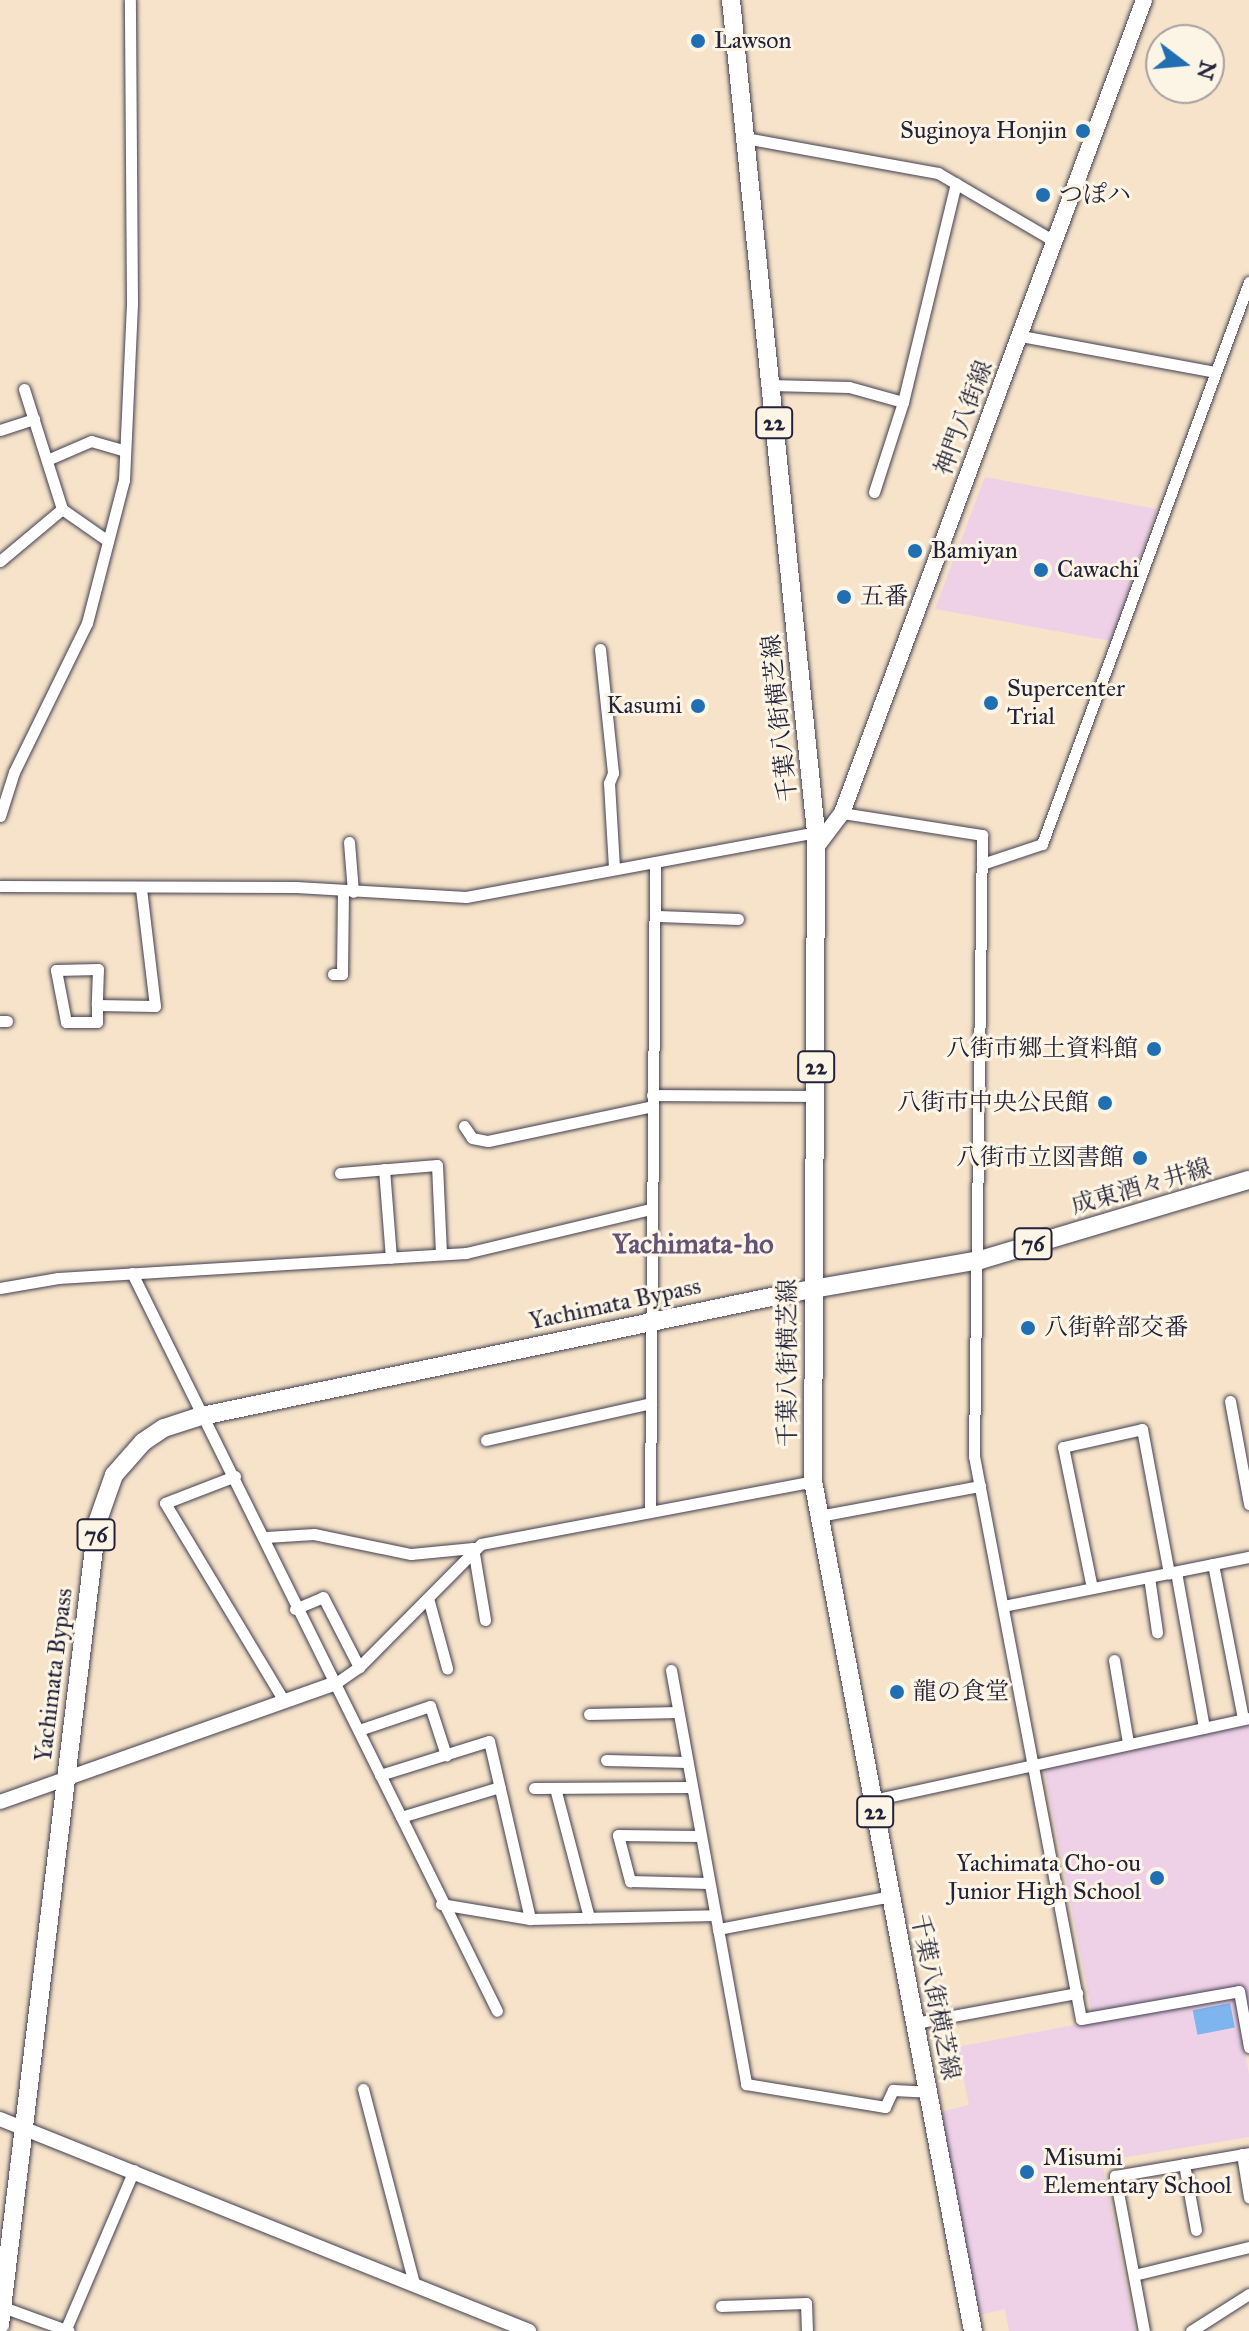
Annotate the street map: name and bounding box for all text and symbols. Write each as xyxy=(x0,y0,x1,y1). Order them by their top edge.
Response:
north arrow xyxy=(1145,24,1225,104)
place label: Lawson xyxy=(714,27,791,55)
marker: Lawson xyxy=(689,32,707,50)
text: N xyxy=(1191,57,1222,83)
place label: Suginoya Honjin xyxy=(900,117,1067,145)
marker: Suginoya Honjin xyxy=(1074,122,1092,140)
place label: つぽハ xyxy=(1059,181,1131,209)
marker: つぽハ xyxy=(1034,186,1052,204)
street label: 神門八街線 xyxy=(929,357,999,479)
road number: 22 xyxy=(754,405,794,441)
place label: Bamiyan xyxy=(931,537,1018,565)
marker: Bamiyan xyxy=(906,542,924,560)
place label: Cawachi xyxy=(1057,556,1139,584)
marker: Cawachi xyxy=(1032,561,1050,579)
place label: 五番 xyxy=(860,583,908,611)
marker: 五番 xyxy=(835,588,853,606)
street label: 千葉八街横芝線 xyxy=(757,633,803,803)
place label: Supercenter Trial xyxy=(1007,675,1125,731)
place label: Kasumi xyxy=(607,692,682,720)
marker: Supercenter Trial xyxy=(982,694,1000,712)
marker: Kasumi xyxy=(689,697,707,715)
place label: 八街市郷土資料館 xyxy=(946,1035,1138,1063)
marker: 八街市郷土資料館 xyxy=(1145,1040,1163,1058)
road number: 22 xyxy=(796,1049,836,1085)
place label: 八街市中央公民館 xyxy=(897,1089,1089,1117)
marker: 八街市中央公民館 xyxy=(1096,1094,1114,1112)
place label: 八街市立図書館 xyxy=(956,1144,1124,1172)
marker: 八街市立図書館 xyxy=(1131,1149,1149,1167)
street label: 成東酒々井線 xyxy=(1068,1153,1214,1221)
road number: 76 xyxy=(1013,1226,1053,1262)
district label: Yachimata-ho xyxy=(612,1227,774,1261)
street label: Yachimata Bypass xyxy=(527,1272,703,1336)
street label: 千葉八街横芝線 xyxy=(774,1279,802,1447)
place label: 八街幹部交番 xyxy=(1044,1314,1188,1342)
marker: 八街幹部交番 xyxy=(1019,1319,1037,1337)
road number: 76 xyxy=(76,1517,116,1553)
street label: Yachimata Bypass xyxy=(29,1587,79,1763)
place label: 龍の食堂 xyxy=(913,1678,1009,1706)
marker: 龍の食堂 xyxy=(888,1683,906,1701)
road number: 22 xyxy=(855,1794,895,1830)
place label: Yachimata Cho-ou Junior High School xyxy=(948,1850,1141,1906)
marker: Yachimata Cho-ou Junior High School xyxy=(1148,1869,1166,1887)
street label: 千葉八街横芝線 xyxy=(905,1912,965,2082)
place label: Misumi Elementary School xyxy=(1043,2144,1232,2200)
marker: Misumi Elementary School xyxy=(1018,2163,1036,2181)

